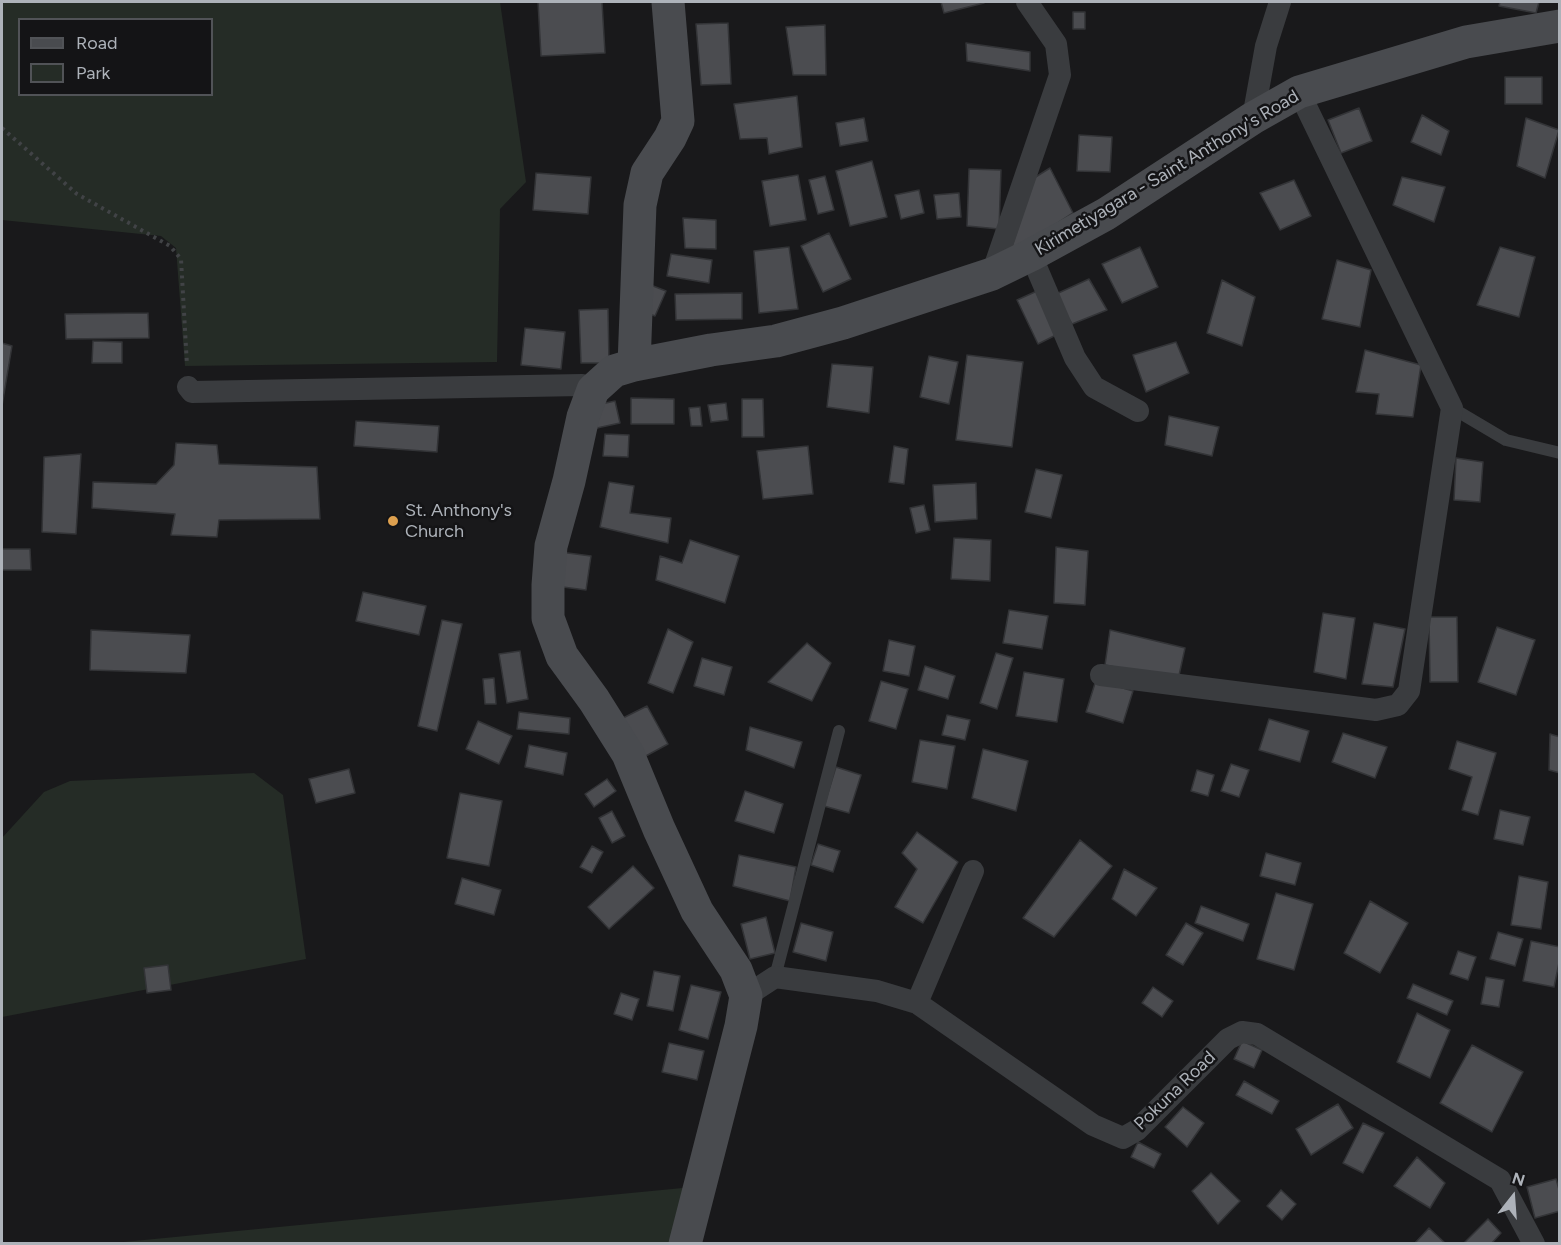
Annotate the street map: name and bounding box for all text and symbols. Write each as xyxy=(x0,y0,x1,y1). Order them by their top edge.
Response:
legend xyxy=(18,18,213,96)
text: Road xyxy=(76,32,117,54)
text: Park xyxy=(76,62,110,84)
street label: Kirimetiyagara - Saint Anthony's Road xyxy=(1031,85,1303,261)
place label: St. Anthony's Church xyxy=(405,500,512,542)
marker: St. Anthony's Church xyxy=(386,514,400,528)
street label: Pokuna Road xyxy=(1130,1047,1220,1135)
north arrow xyxy=(1483,1167,1543,1227)
text: N xyxy=(1510,1168,1527,1190)

